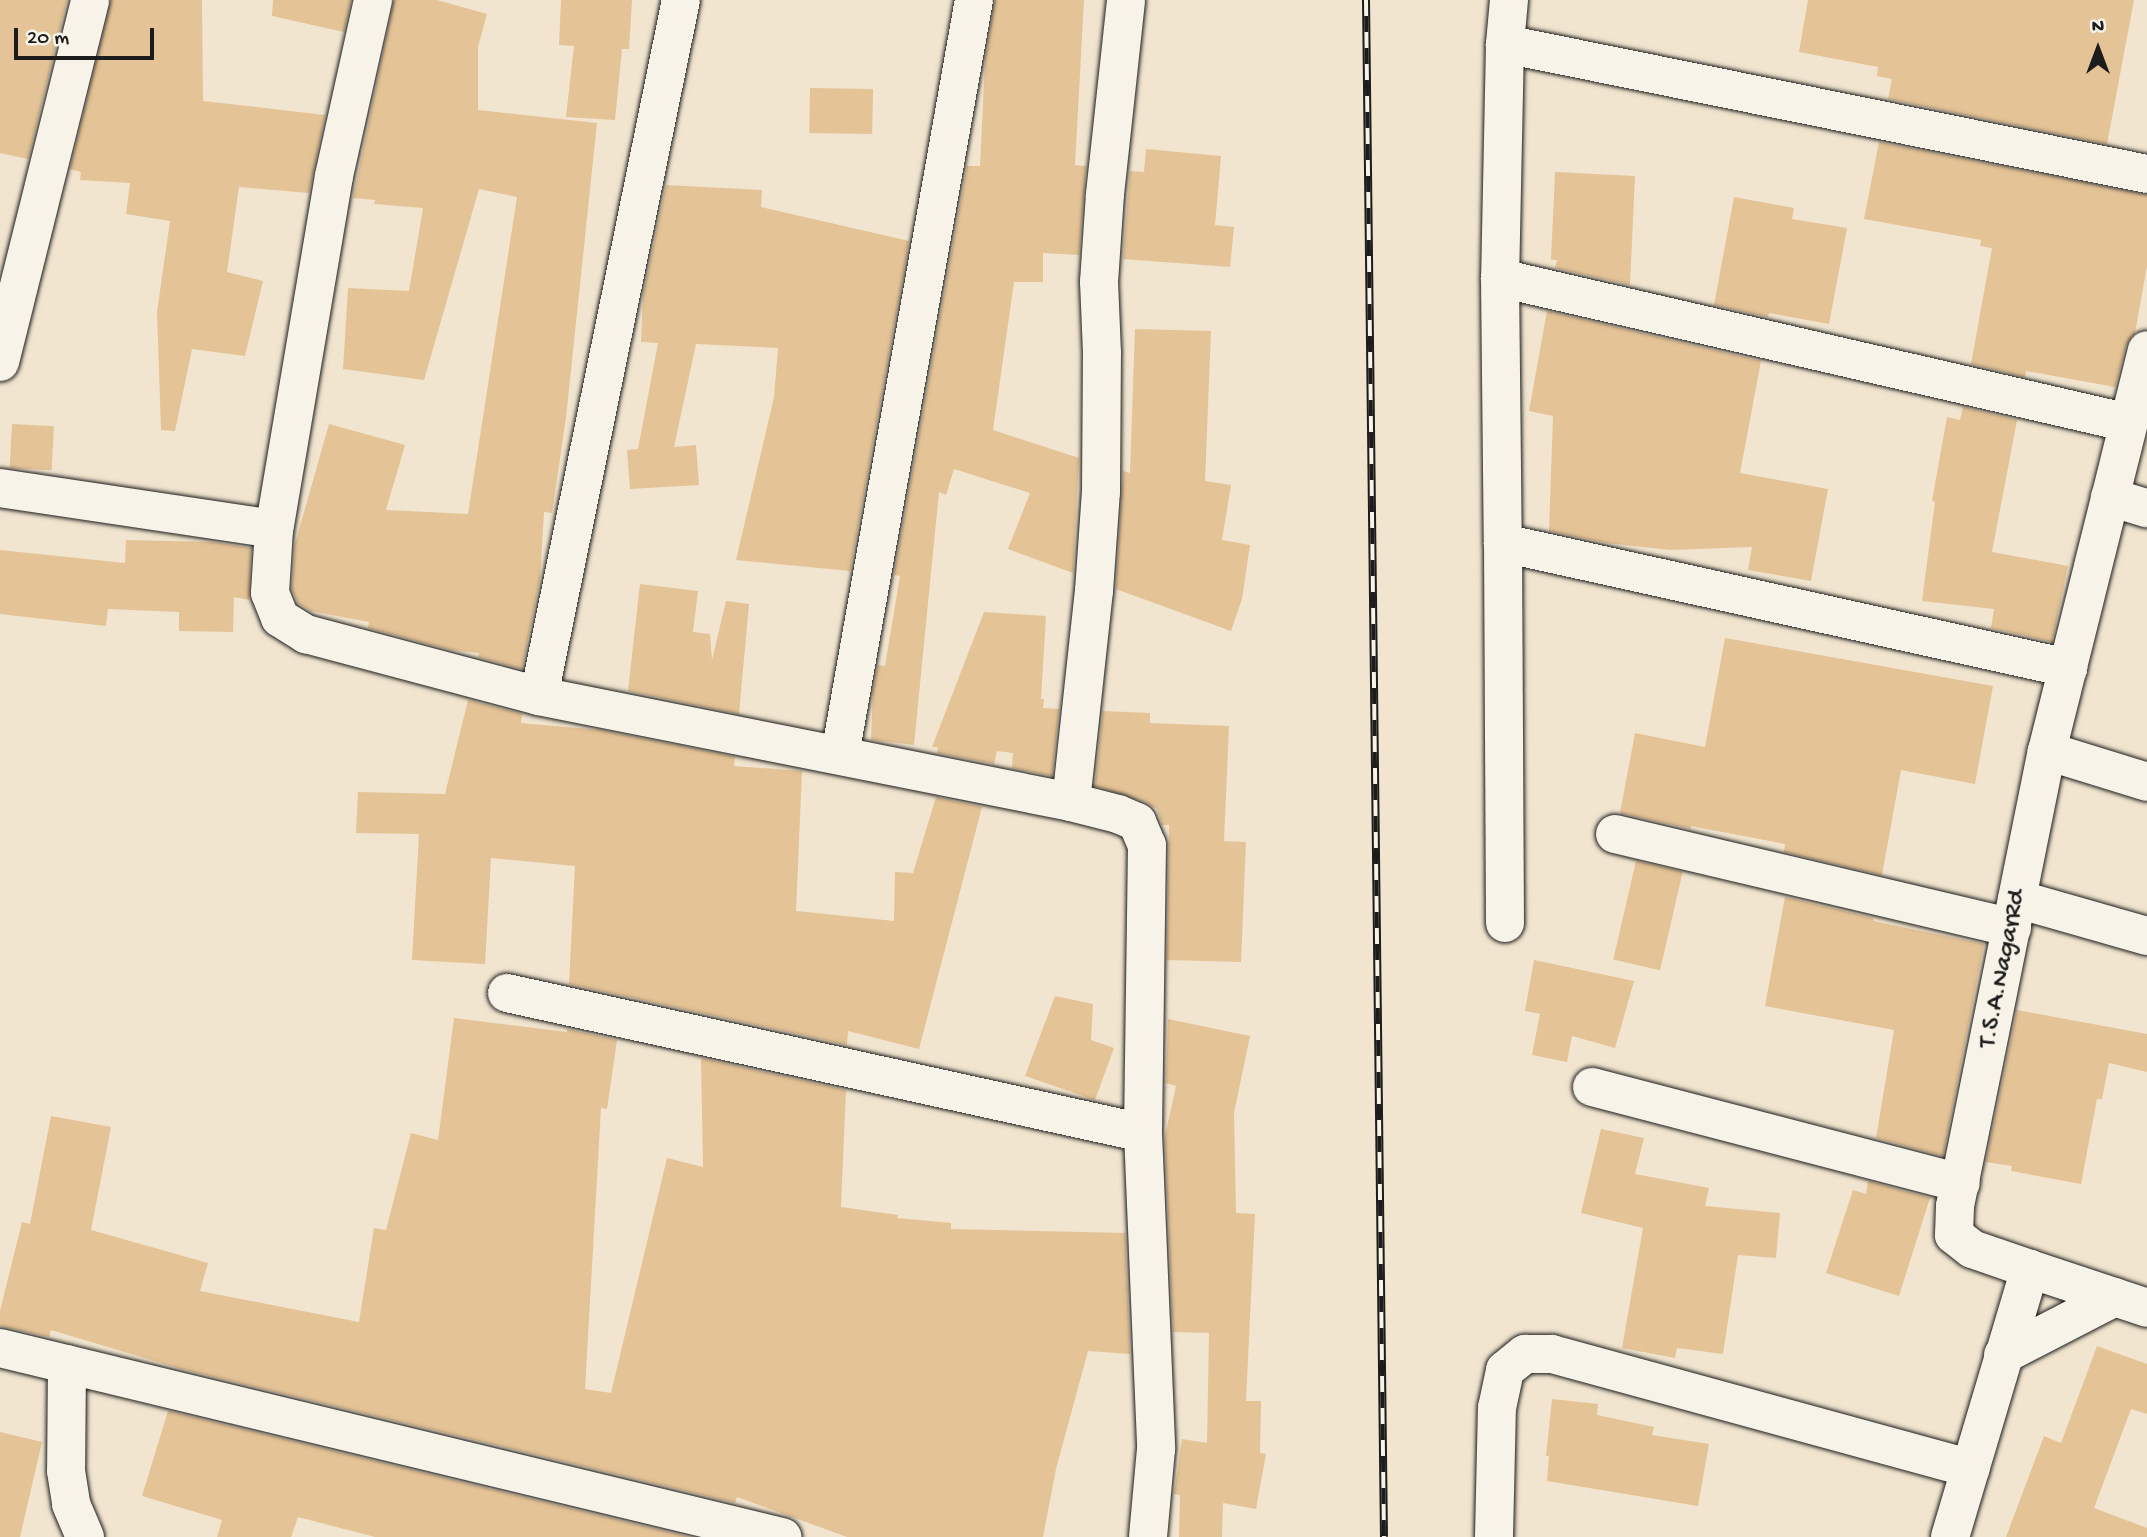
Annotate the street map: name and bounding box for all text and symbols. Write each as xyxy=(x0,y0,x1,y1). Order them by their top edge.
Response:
scale bar xyxy=(18,14,158,58)
north arrow xyxy=(2063,14,2133,84)
text: N xyxy=(2092,16,2104,39)
text: 20 m xyxy=(27,27,69,52)
street label: T.S.A.NagarRd xyxy=(1973,887,2035,1051)

